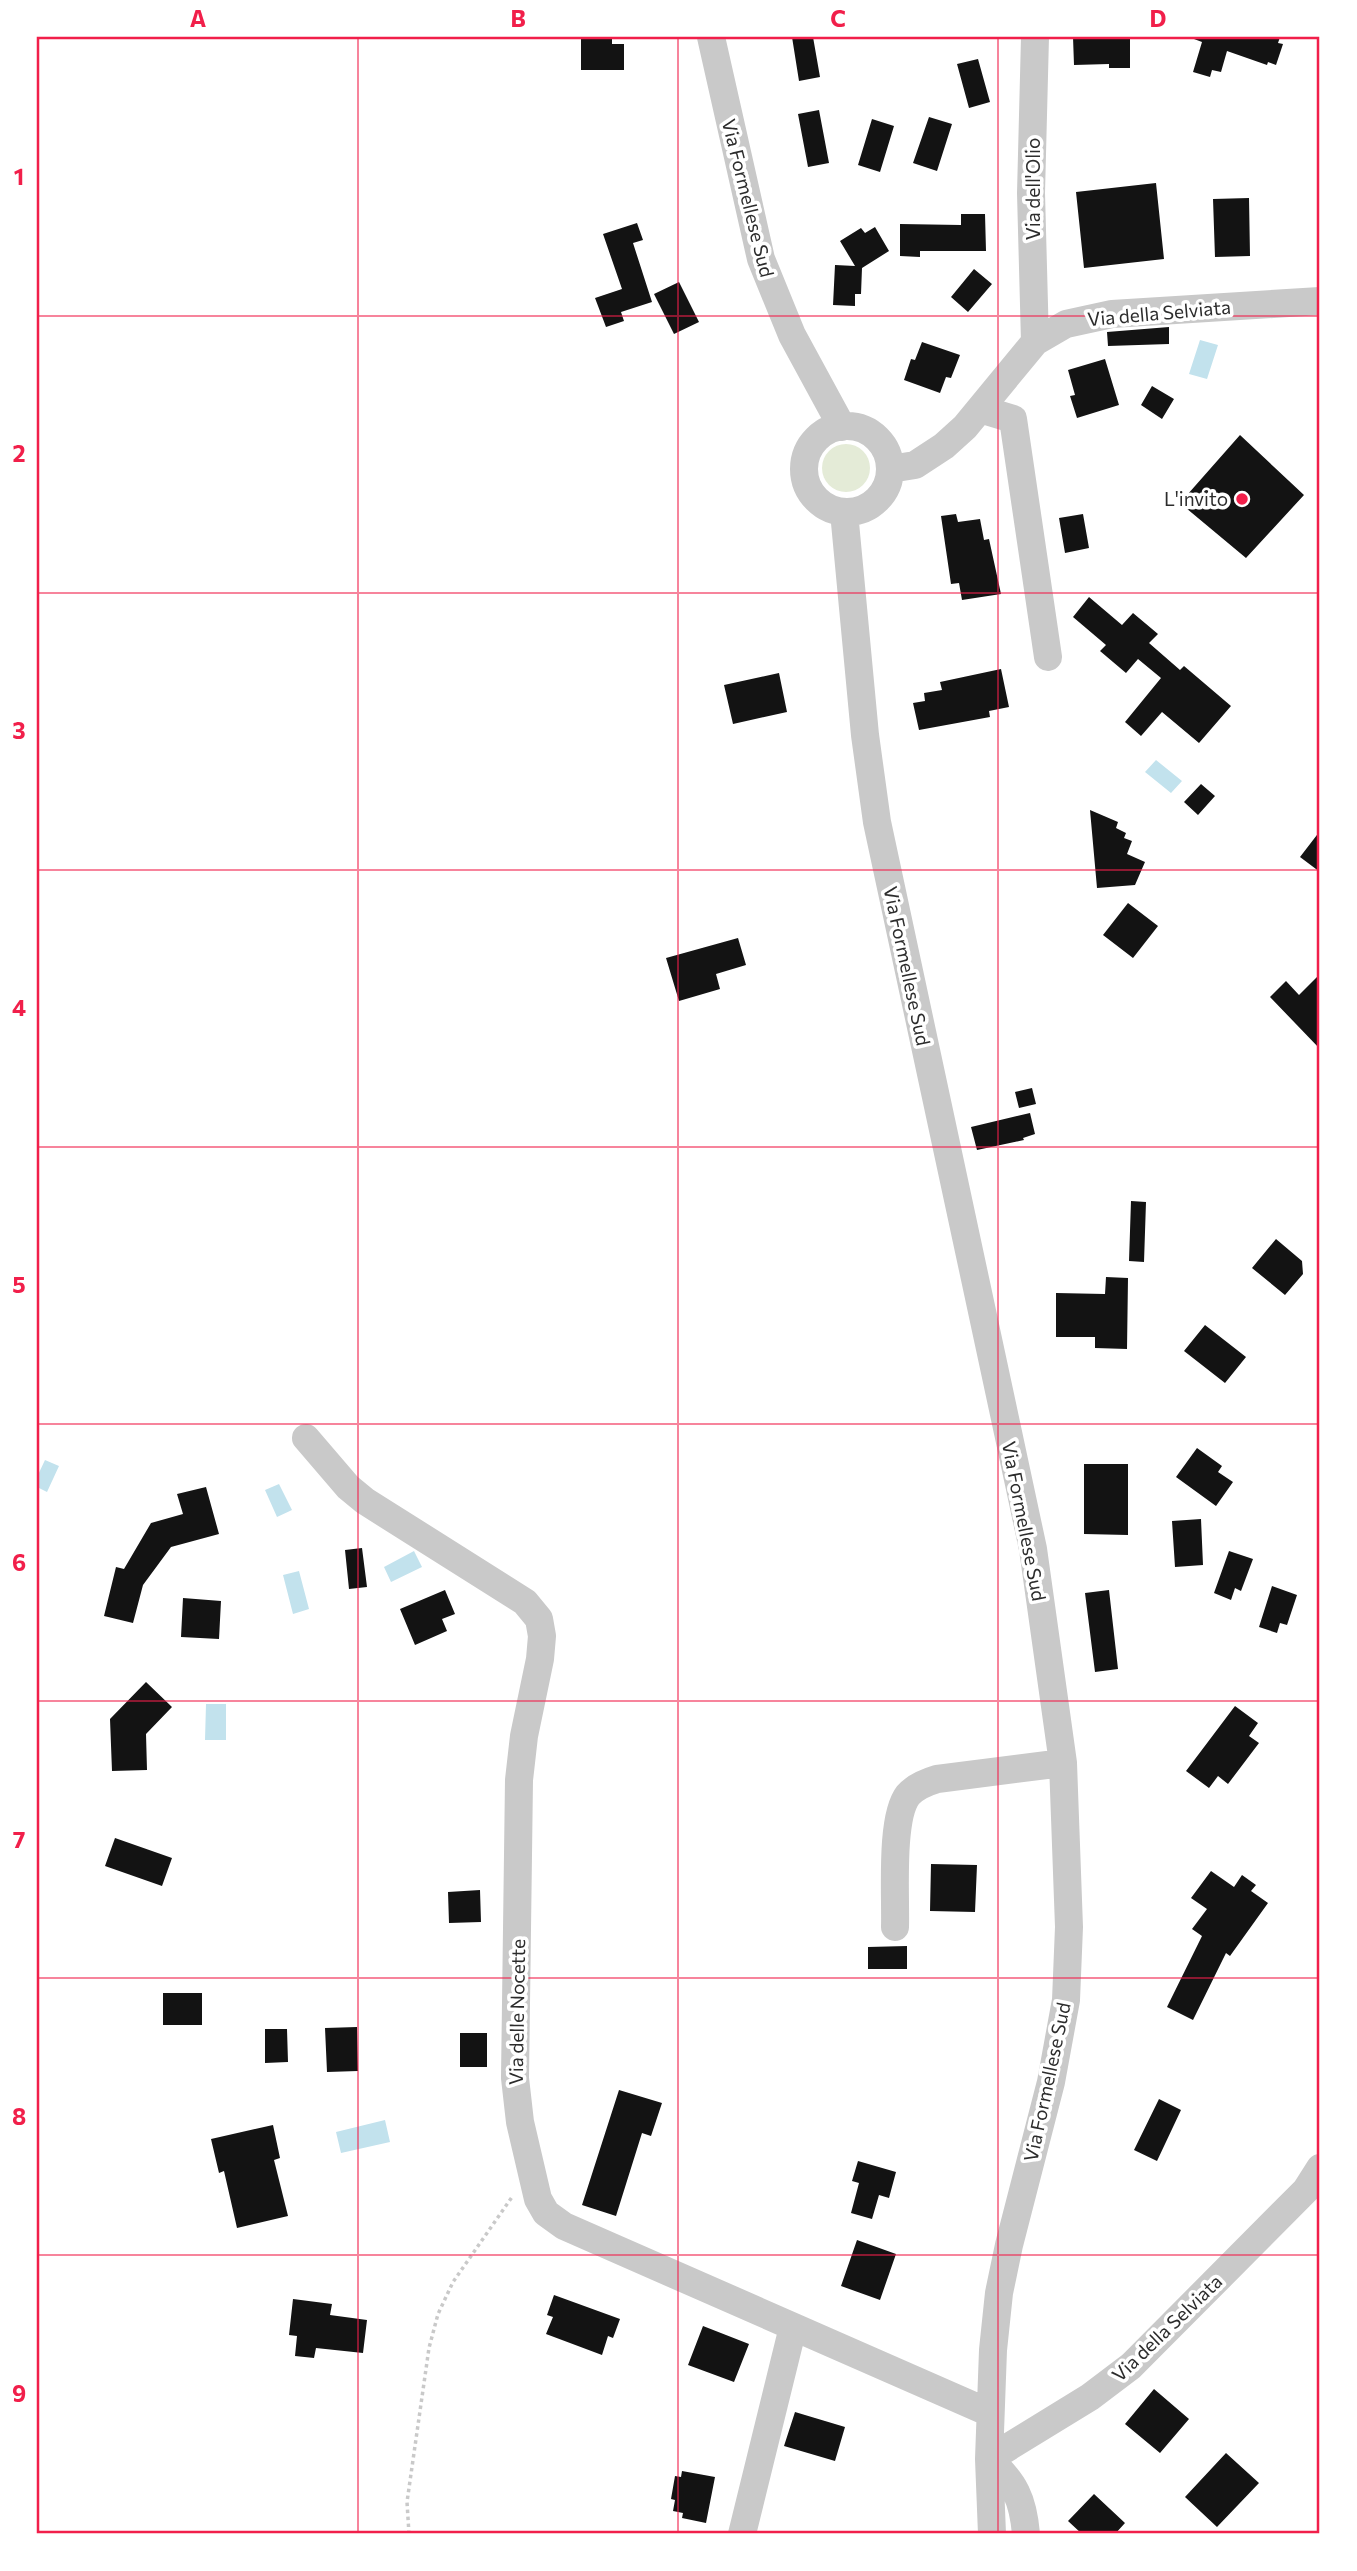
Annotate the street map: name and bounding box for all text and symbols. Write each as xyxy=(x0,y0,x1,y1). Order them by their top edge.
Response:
text: A xyxy=(190,4,207,32)
text: B xyxy=(510,4,526,32)
text: C xyxy=(830,4,846,32)
text: D xyxy=(1150,4,1167,32)
street label: Via Formellese Sud xyxy=(718,116,779,279)
street label: Via dell'Olio xyxy=(1021,138,1044,240)
text: 1 xyxy=(14,162,24,190)
street label: Via della Selviata xyxy=(1086,295,1232,330)
text: 2 xyxy=(12,439,26,467)
place label: L'invito xyxy=(1164,487,1228,510)
marker: L'invito xyxy=(1234,491,1250,507)
text: 3 xyxy=(12,716,26,744)
street label: Via Formellese Sud xyxy=(879,884,936,1048)
text: 4 xyxy=(12,993,26,1021)
text: 5 xyxy=(12,1270,26,1298)
street label: Via Formellese Sud xyxy=(998,1439,1051,1603)
text: 6 xyxy=(12,1548,26,1576)
text: 7 xyxy=(13,1825,25,1853)
street label: Via delle Nocette xyxy=(504,1939,529,2085)
street label: Via Formellese Sud xyxy=(1018,2000,1075,2164)
text: 8 xyxy=(12,2102,26,2130)
street label: Via della Selviata xyxy=(1107,2269,1226,2386)
text: 9 xyxy=(12,2379,26,2407)

